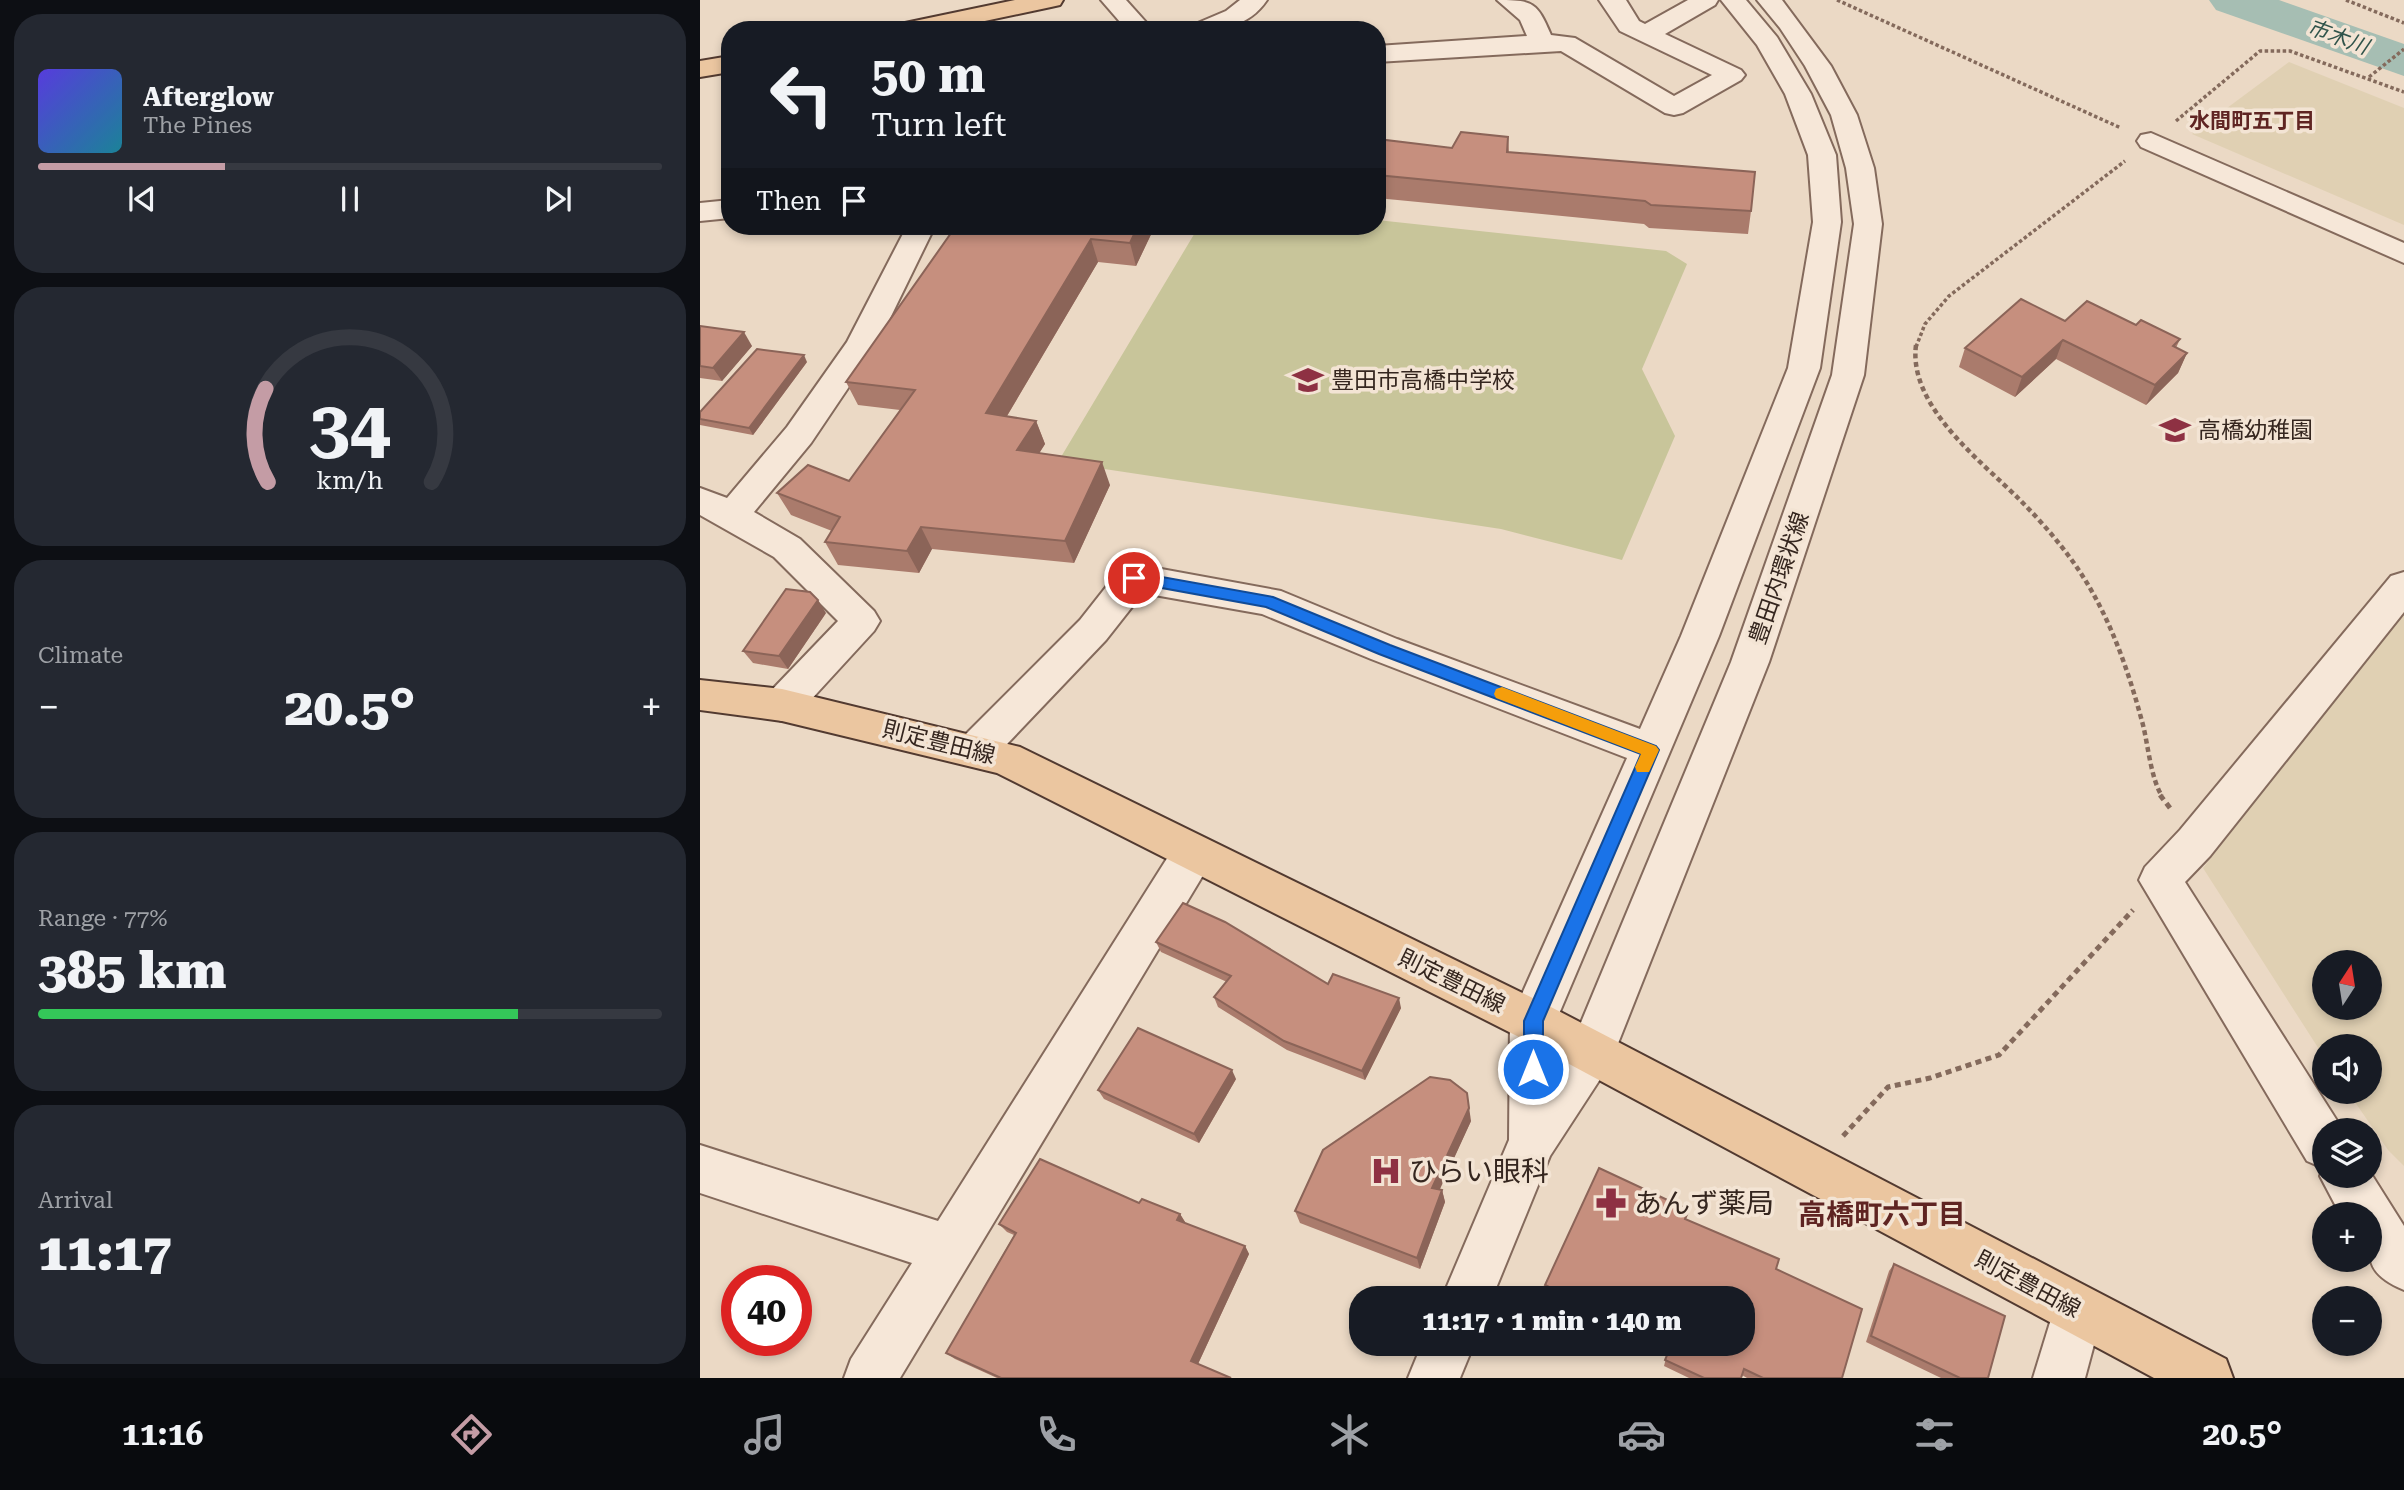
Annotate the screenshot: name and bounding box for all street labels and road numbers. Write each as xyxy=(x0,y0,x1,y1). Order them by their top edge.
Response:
street label: 豊田内環状線 xyxy=(1744,509,1815,648)
street label: 則定豊田線 xyxy=(880,715,998,769)
street label: 則定豊田線 xyxy=(1394,944,1509,1019)
street label: 則定豊田線 xyxy=(1971,1246,2085,1323)

